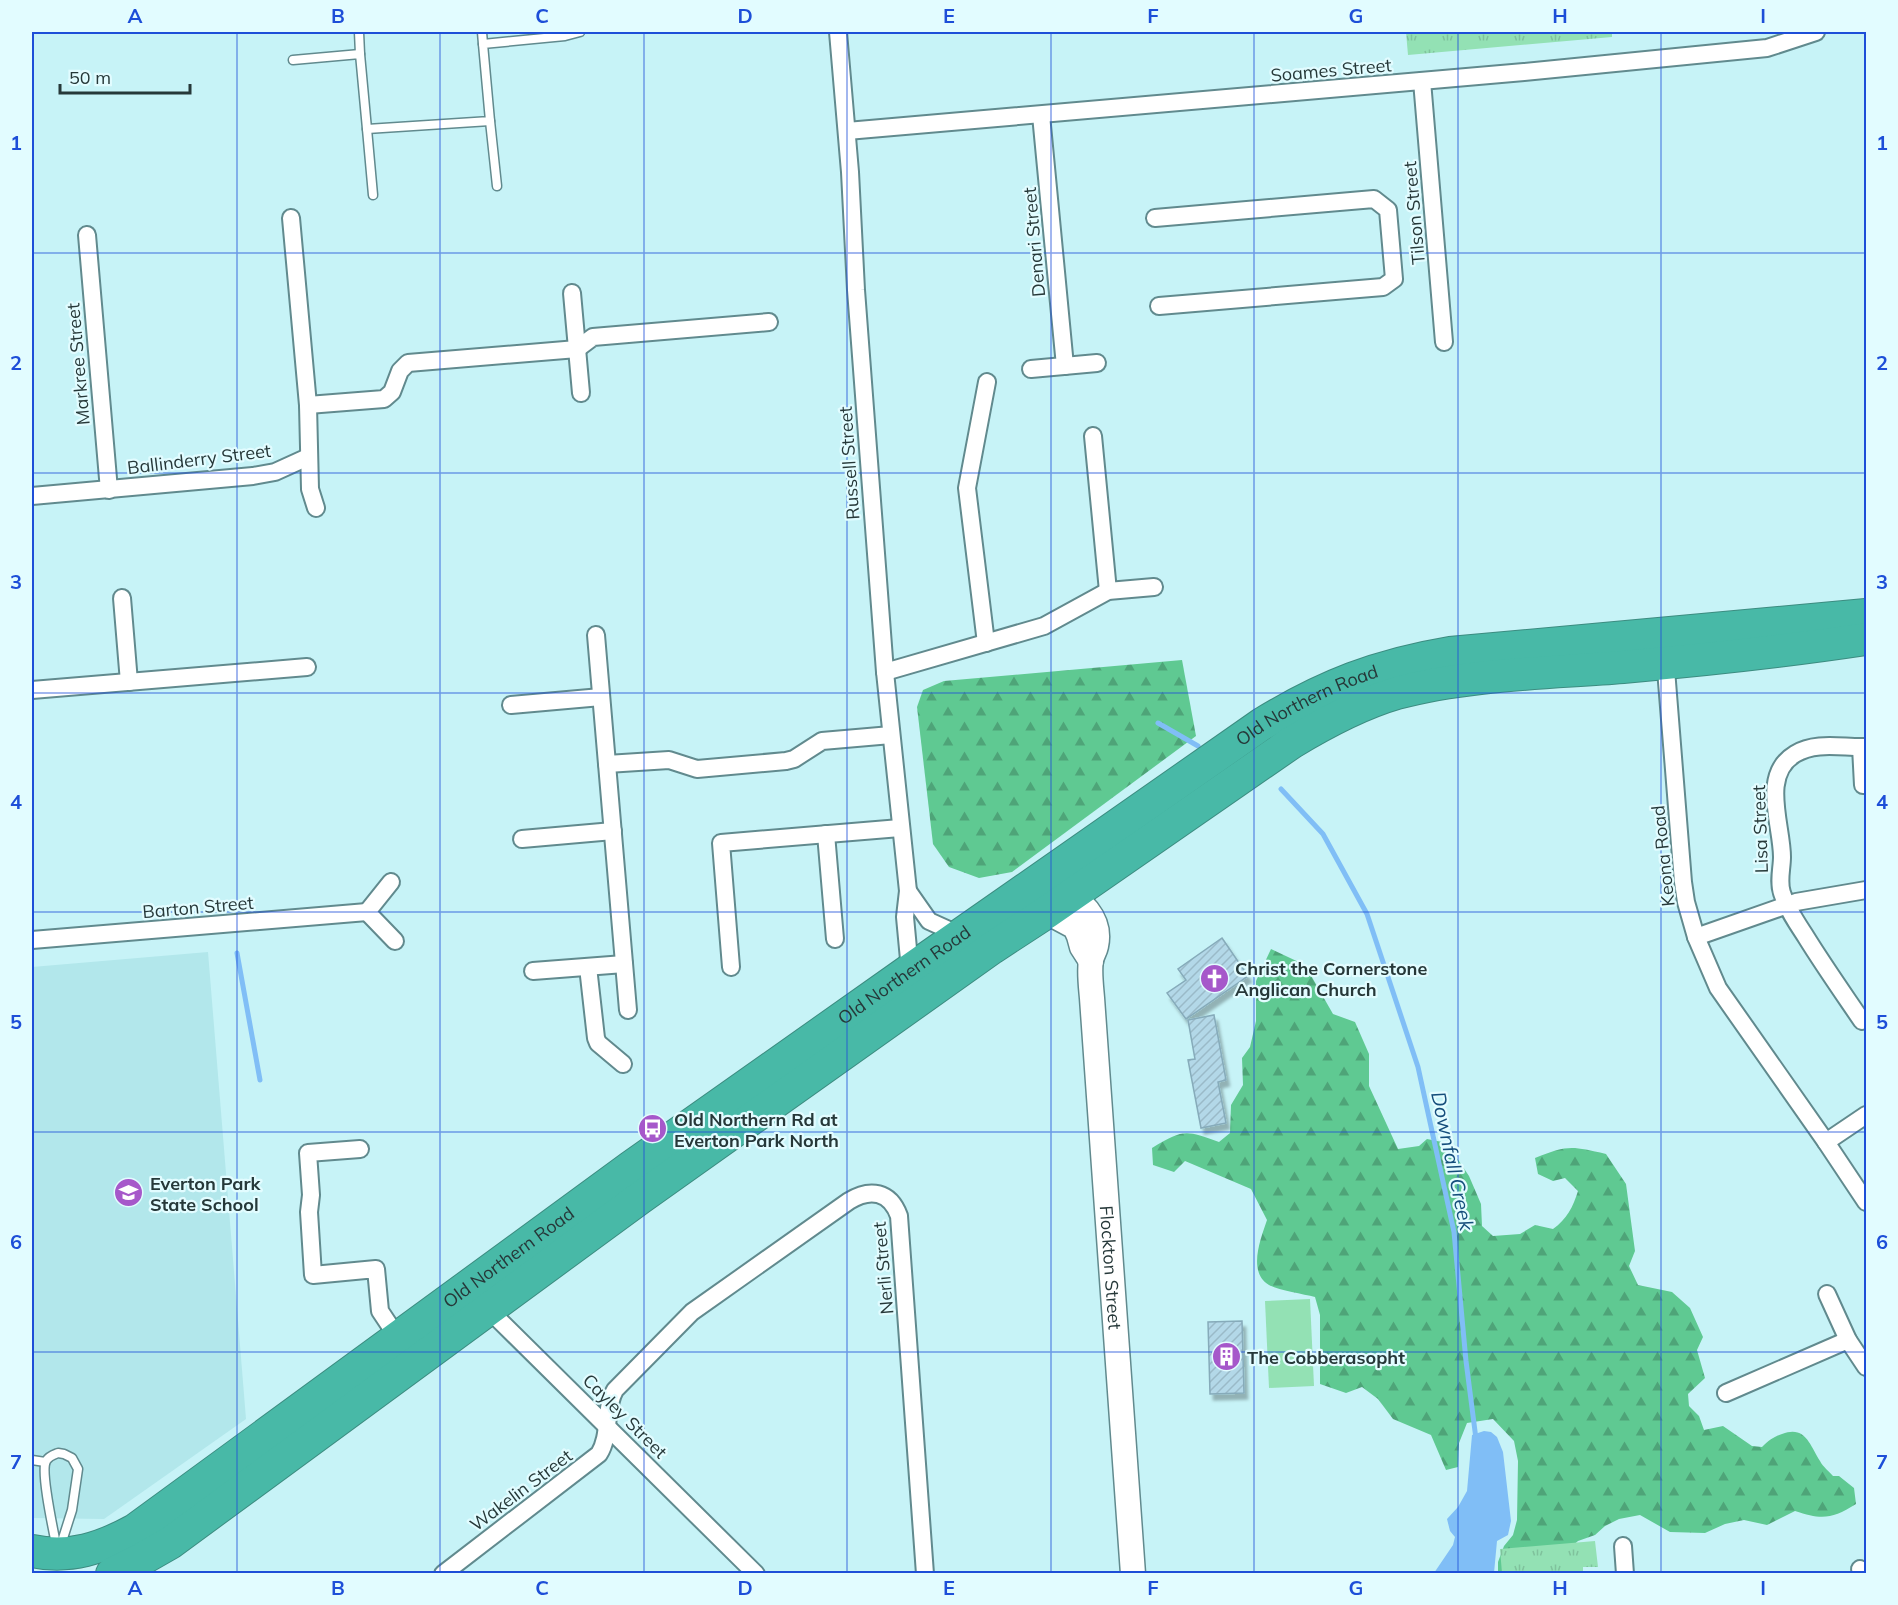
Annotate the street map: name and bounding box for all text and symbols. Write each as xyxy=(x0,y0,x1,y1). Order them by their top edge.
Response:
text: A xyxy=(128,3,143,28)
text: B xyxy=(331,3,345,28)
text: C xyxy=(535,3,549,28)
text: D xyxy=(737,3,753,28)
text: E xyxy=(943,3,955,28)
text: F xyxy=(1147,3,1159,28)
text: G xyxy=(1349,3,1363,28)
text: H xyxy=(1552,3,1568,28)
text: I xyxy=(1760,3,1766,28)
street label: Soames Street xyxy=(1270,53,1392,87)
scale bar xyxy=(60,57,190,95)
text: 50 m xyxy=(69,66,111,89)
text: 1 xyxy=(10,130,22,155)
text: 1 xyxy=(1876,130,1888,155)
street label: Tilson Street xyxy=(1398,160,1430,266)
street label: Denari Street xyxy=(1018,186,1050,298)
street label: Markree Street xyxy=(61,302,95,426)
text: 2 xyxy=(10,350,22,375)
text: 2 xyxy=(1876,350,1888,375)
street label: Russell Street xyxy=(834,406,864,520)
street label: Ballinderry Street xyxy=(126,439,272,479)
text: 3 xyxy=(10,569,22,594)
text: 3 xyxy=(1876,569,1888,594)
street label: Old Northern Road xyxy=(1231,659,1381,750)
street label: Lisa Street xyxy=(1747,784,1773,874)
text: 4 xyxy=(10,789,22,814)
text: 4 xyxy=(1876,789,1888,814)
street label: Keona Road xyxy=(1646,804,1680,908)
street label: Barton Street xyxy=(141,891,255,923)
street label: Old Northern Road xyxy=(833,920,975,1029)
place label: Christ the Cornerstone Anglican Church xyxy=(1235,957,1427,1001)
church icon: Christ the Cornerstone Anglican Church xyxy=(1198,962,1230,994)
text: 5 xyxy=(10,1009,22,1034)
text: 5 xyxy=(1876,1009,1888,1034)
water label: Downfall Creek xyxy=(1426,1089,1480,1234)
place label: Old Northern Rd at Everton Park North xyxy=(674,1108,839,1152)
bus stop icon: Old Northern Rd at Everton Park North xyxy=(637,1113,669,1145)
place label: Everton Park State School xyxy=(150,1172,262,1216)
school or university icon: Everton Park State School xyxy=(113,1177,145,1209)
street label: Old Northern Road xyxy=(438,1201,578,1313)
street label: Flockton Street xyxy=(1095,1205,1127,1330)
street label: Nerli Street xyxy=(867,1221,899,1315)
text: 6 xyxy=(10,1229,22,1254)
text: 6 xyxy=(1876,1229,1888,1254)
building icon: The Cobberasopht xyxy=(1210,1341,1242,1373)
place label: The Cobberasopht xyxy=(1247,1346,1405,1369)
street label: Cayley Street xyxy=(578,1369,672,1463)
street label: Wakelin Street xyxy=(465,1444,577,1536)
text: 7 xyxy=(10,1449,22,1474)
text: 7 xyxy=(1876,1449,1888,1474)
text: A xyxy=(128,1575,143,1600)
text: B xyxy=(331,1575,345,1600)
text: C xyxy=(535,1575,549,1600)
text: D xyxy=(737,1575,753,1600)
text: E xyxy=(943,1575,955,1600)
text: F xyxy=(1147,1575,1159,1600)
text: G xyxy=(1349,1575,1363,1600)
text: H xyxy=(1552,1575,1568,1600)
text: I xyxy=(1760,1575,1766,1600)

